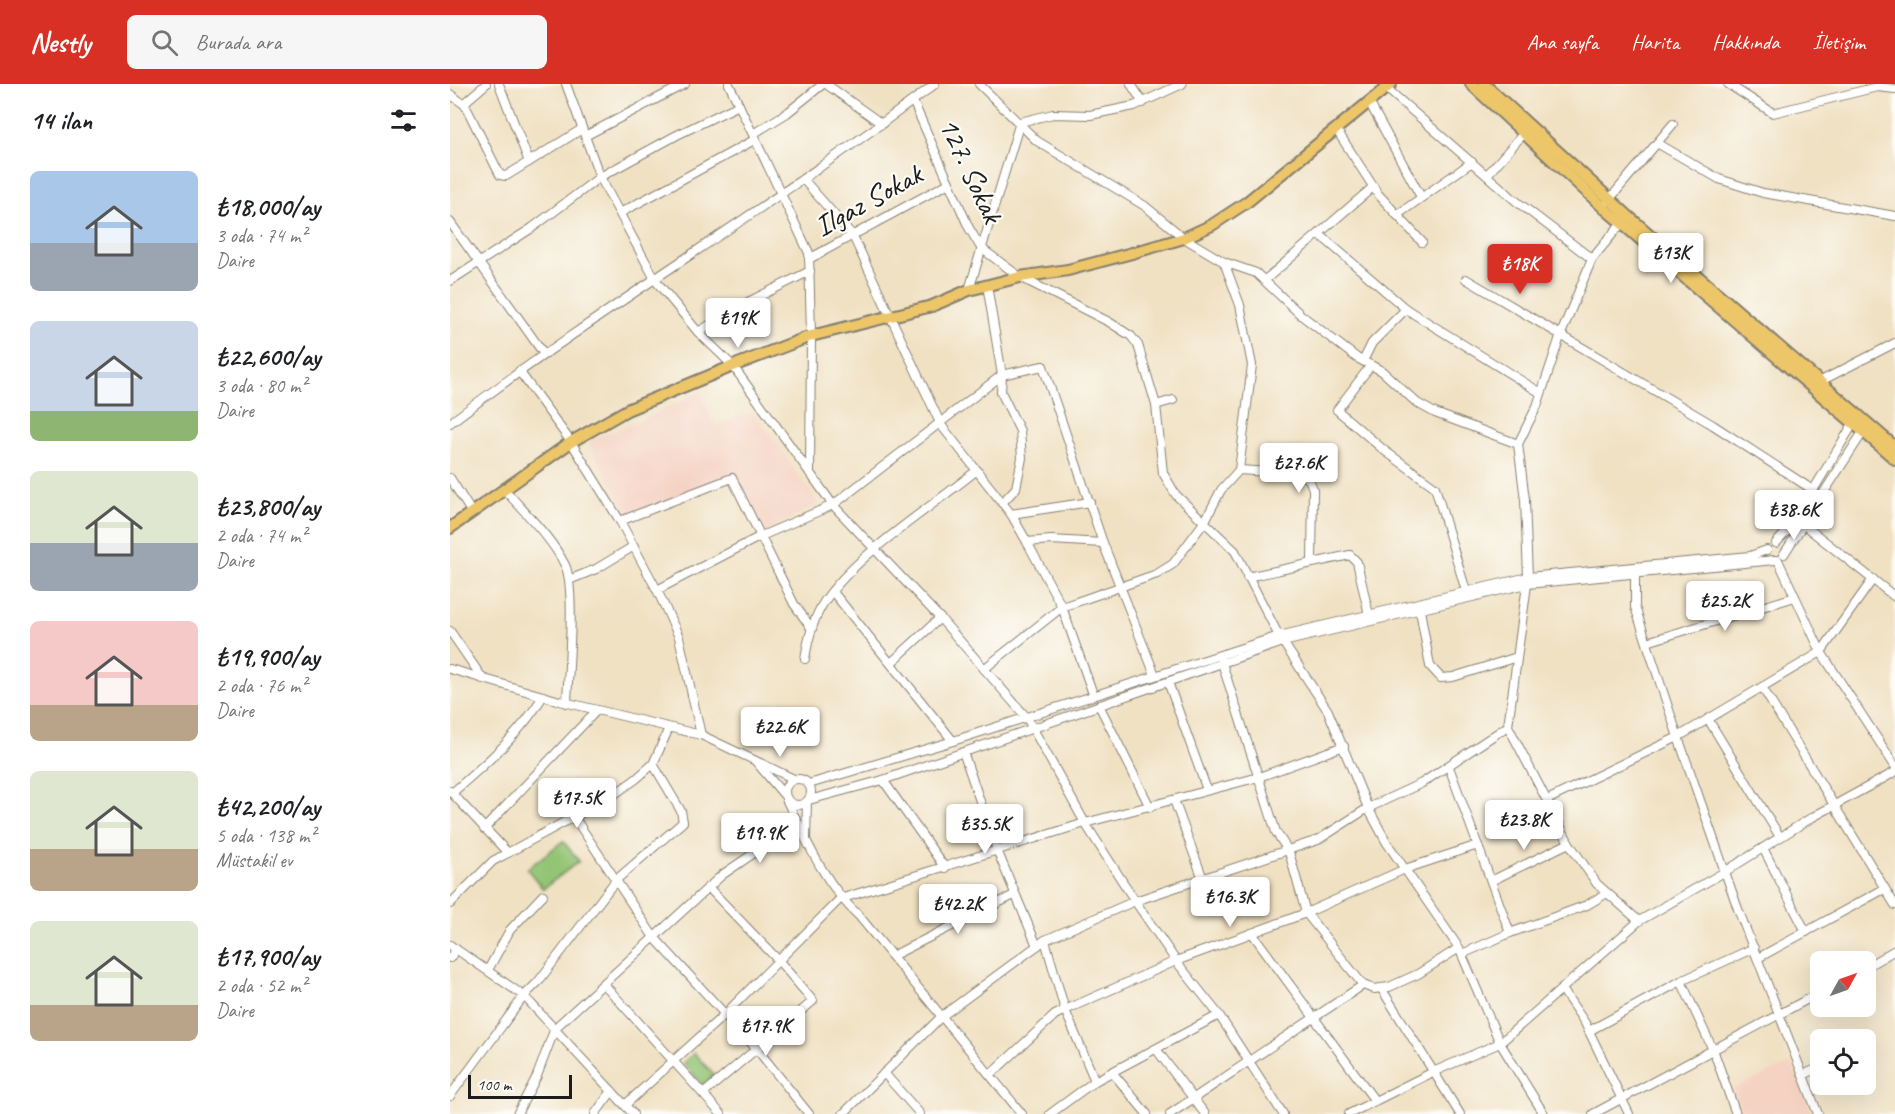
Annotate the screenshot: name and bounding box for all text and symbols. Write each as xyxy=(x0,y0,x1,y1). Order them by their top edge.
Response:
search box xyxy=(127,15,547,69)
text: Nestly xyxy=(30,25,91,60)
icon: search xyxy=(148,26,181,59)
text: Burada ara xyxy=(196,28,281,56)
text: Ana sayfa xyxy=(1527,29,1598,55)
text: Harita xyxy=(1631,29,1679,55)
text: Hakkında xyxy=(1712,29,1780,55)
text: İletişim xyxy=(1813,29,1865,55)
text: 14 ilan xyxy=(30,104,92,137)
icon: filters xyxy=(387,104,420,137)
street label: 127. Sokak xyxy=(930,111,1013,231)
street label: Ilgaz Sokak xyxy=(807,154,930,245)
text: ₺18,000/ay xyxy=(216,190,320,223)
icon: home xyxy=(78,195,150,267)
text: 3 oda · 74 m² xyxy=(216,223,307,248)
pin: ₺13K xyxy=(1635,233,1707,284)
text: ₺13K xyxy=(1652,240,1690,265)
pin: ₺18K xyxy=(1484,244,1556,295)
text: Daire xyxy=(216,248,254,273)
text: ₺18K xyxy=(1501,251,1539,276)
pin: ₺19K xyxy=(702,298,774,349)
text: ₺19K xyxy=(720,305,756,330)
text: ₺22,600/ay xyxy=(216,340,320,373)
icon: home xyxy=(78,345,150,417)
text: 3 oda · 80 m² xyxy=(216,373,307,398)
text: Daire xyxy=(216,398,254,423)
pin: ₺27.6K xyxy=(1250,443,1348,494)
text: ₺27.6K xyxy=(1274,450,1324,475)
text: ₺23,800/ay xyxy=(216,490,320,523)
pin: ₺38.6K xyxy=(1745,490,1843,541)
icon: home xyxy=(78,495,150,567)
text: ₺38.6K xyxy=(1769,497,1819,522)
text: 2 oda · 74 m² xyxy=(216,523,307,548)
text: Daire xyxy=(216,548,254,573)
pin: ₺25.2K xyxy=(1676,581,1774,632)
text: ₺25.2K xyxy=(1700,588,1750,613)
text: ₺19,900/ay xyxy=(216,640,319,673)
icon: home xyxy=(78,645,150,717)
text: 2 oda · 76 m² xyxy=(216,673,307,698)
text: Daire xyxy=(216,698,254,723)
pin: ₺22.6K xyxy=(731,707,829,758)
text: ₺22.6K xyxy=(755,714,805,739)
pin: ₺17.5K xyxy=(528,778,626,829)
text: ₺17.5K xyxy=(552,785,602,810)
text: ₺42,200/ay xyxy=(216,790,320,823)
icon: home xyxy=(78,795,150,867)
pin: ₺23.8K xyxy=(1475,800,1573,851)
pin: ₺35.5K xyxy=(936,804,1034,855)
text: ₺23.8K xyxy=(1499,807,1549,832)
text: ₺35.5K xyxy=(960,811,1010,836)
pin: ₺19.9K xyxy=(711,813,809,864)
text: ₺19.9K xyxy=(735,820,785,845)
text: 5 oda · 138 m² xyxy=(216,823,316,848)
text: Müstakil ev xyxy=(216,848,292,873)
pin: ₺16.3K xyxy=(1181,877,1279,928)
pin: ₺42.2K xyxy=(909,884,1007,935)
text: ₺16.3K xyxy=(1205,884,1255,909)
text: ₺42.2K xyxy=(933,891,983,916)
text: ₺17,900/ay xyxy=(216,940,319,973)
icon: home xyxy=(78,945,150,1017)
north arrow xyxy=(1810,951,1876,1017)
map controls xyxy=(1810,951,1876,1095)
text: 2 oda · 52 m² xyxy=(216,973,307,998)
text: Daire xyxy=(216,998,254,1023)
pin: ₺17.9K xyxy=(717,1006,815,1057)
text: ₺17.9K xyxy=(741,1013,791,1038)
button: locate xyxy=(1810,1029,1876,1095)
scale bar xyxy=(468,1072,572,1100)
text: 100 m xyxy=(477,1075,511,1095)

